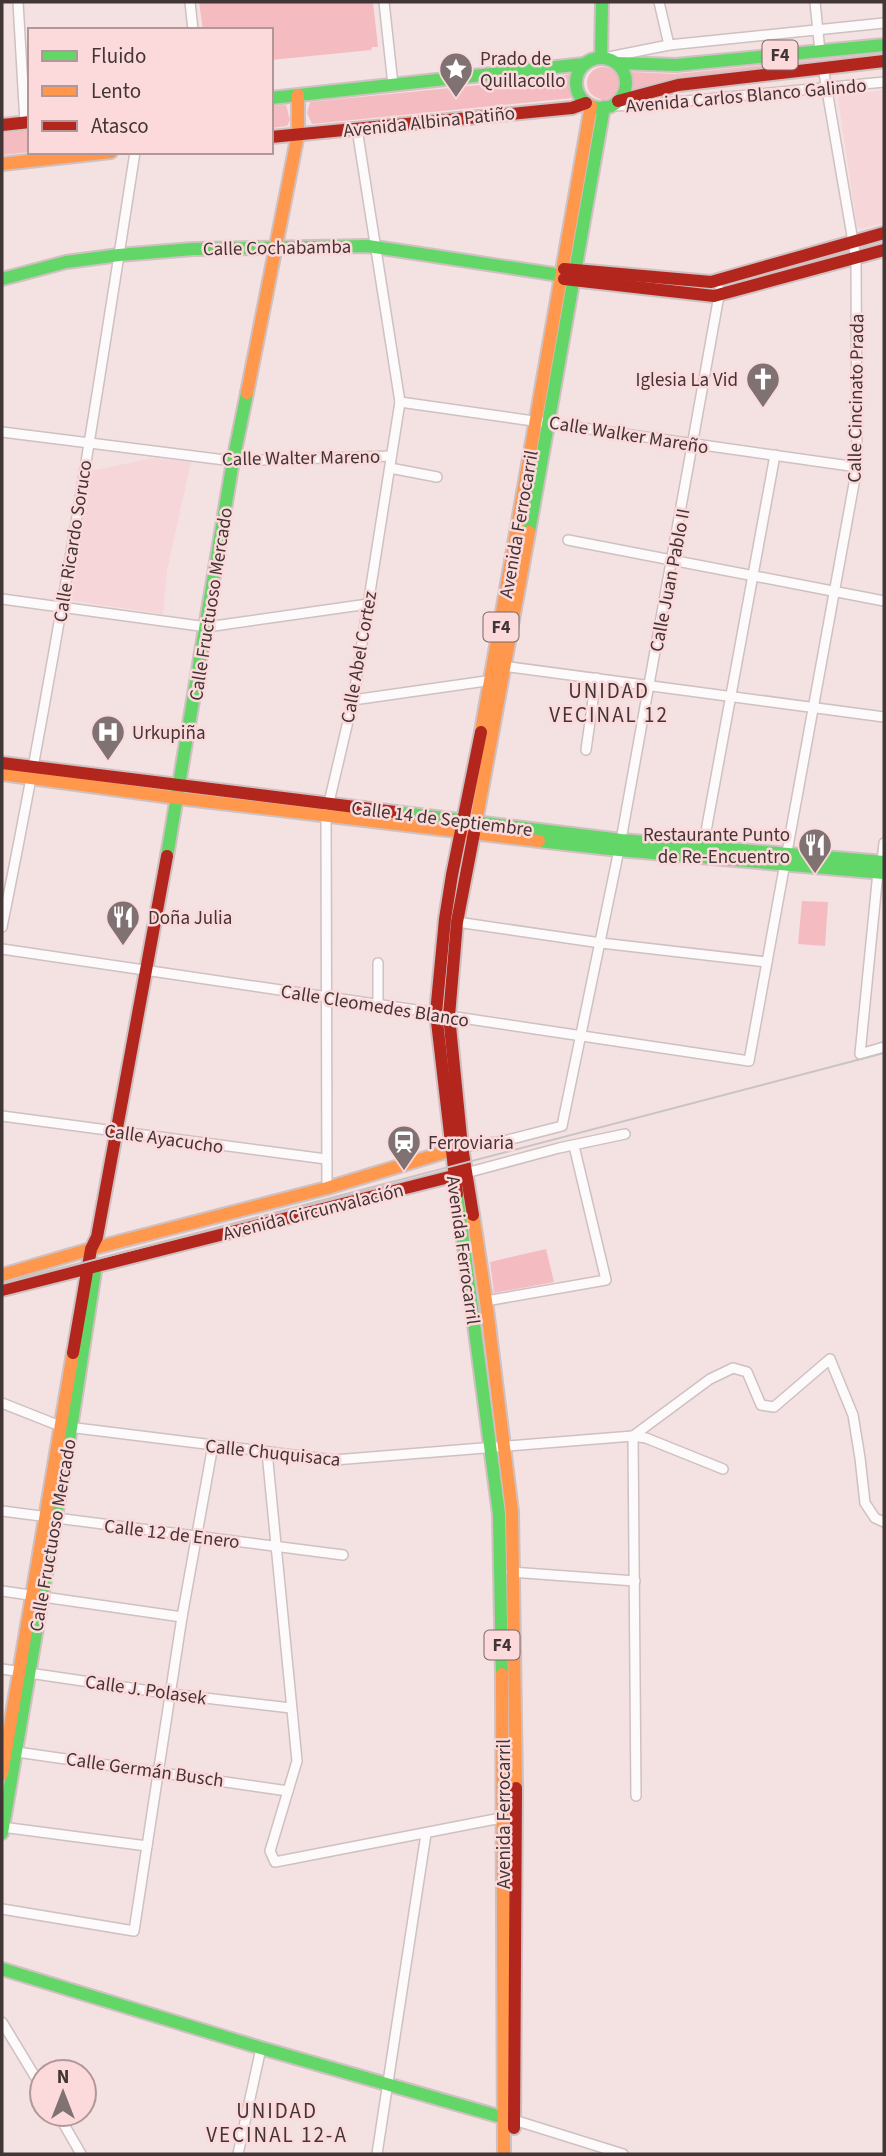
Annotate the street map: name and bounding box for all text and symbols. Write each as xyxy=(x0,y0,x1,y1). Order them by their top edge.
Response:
legend xyxy=(28,28,273,154)
road number: F4 xyxy=(762,40,798,70)
text: Fluido xyxy=(91,41,146,71)
place label: Prado de Quillacollo xyxy=(480,46,565,95)
place icon: Prado de Quillacollo xyxy=(437,50,475,99)
street label: Avenida Carlos Blanco Galindo xyxy=(625,73,868,120)
text: Lento xyxy=(91,76,141,106)
street label: Avenida Albina Patiño xyxy=(342,100,516,145)
text: Atasco xyxy=(91,111,149,141)
street label: Calle Cochabamba xyxy=(203,234,351,263)
street label: Calle Cincinato Prada xyxy=(842,313,871,483)
church icon: Iglesia La Vid xyxy=(744,360,782,409)
place label: Iglesia La Vid xyxy=(636,367,738,394)
street label: Calle Walker Mareño xyxy=(547,410,710,461)
street label: Calle Walter Mareno xyxy=(222,444,380,473)
street label: Avenida Ferrocarril xyxy=(493,448,546,600)
street label: Calle Ricardo Soruco xyxy=(47,458,100,624)
street label: Calle Fructuoso Mercado xyxy=(183,506,240,703)
street label: Calle Juan Pablo II xyxy=(643,506,698,654)
street label: Calle Abel Cortez xyxy=(335,589,384,725)
road number: F4 xyxy=(484,612,518,642)
district label: UNIDAD VECINAL 12 xyxy=(549,676,669,730)
hospital icon: Urkupiña xyxy=(89,713,127,762)
place label: Urkupiña xyxy=(132,720,206,747)
street label: Calle 14 de Septiembre xyxy=(350,795,534,844)
place label: Restaurante Punto de Re-Encuentro xyxy=(643,822,790,871)
restaurant icon: Restaurante Punto de Re-Encuentro xyxy=(796,826,834,875)
restaurant icon: Doña Julia xyxy=(104,898,142,947)
place label: Doña Julia xyxy=(148,905,232,932)
street label: Calle Cleomedes Blanco xyxy=(279,978,471,1035)
street label: Calle Ayacucho xyxy=(103,1118,225,1161)
station icon: Ferroviaria xyxy=(385,1123,423,1172)
place label: Ferroviaria xyxy=(428,1130,514,1157)
street label: Avenida Ferrocarril xyxy=(439,1174,486,1327)
street label: Avenida Circunvalación xyxy=(220,1177,406,1248)
street label: Calle Chuquisaca xyxy=(204,1433,342,1474)
street label: Calle Fructuoso Mercado xyxy=(23,1437,84,1634)
street label: Calle 12 de Enero xyxy=(103,1513,241,1556)
road number: F4 xyxy=(484,1630,520,1660)
street label: Calle J. Polasek xyxy=(83,1669,209,1712)
street label: Avenida Ferrocarril xyxy=(491,1739,518,1889)
street label: Calle Germán Busch xyxy=(64,1746,225,1795)
north arrow xyxy=(28,2058,98,2128)
text: N xyxy=(57,2064,69,2091)
district label: UNIDAD VECINAL 12-A xyxy=(206,2096,348,2150)

